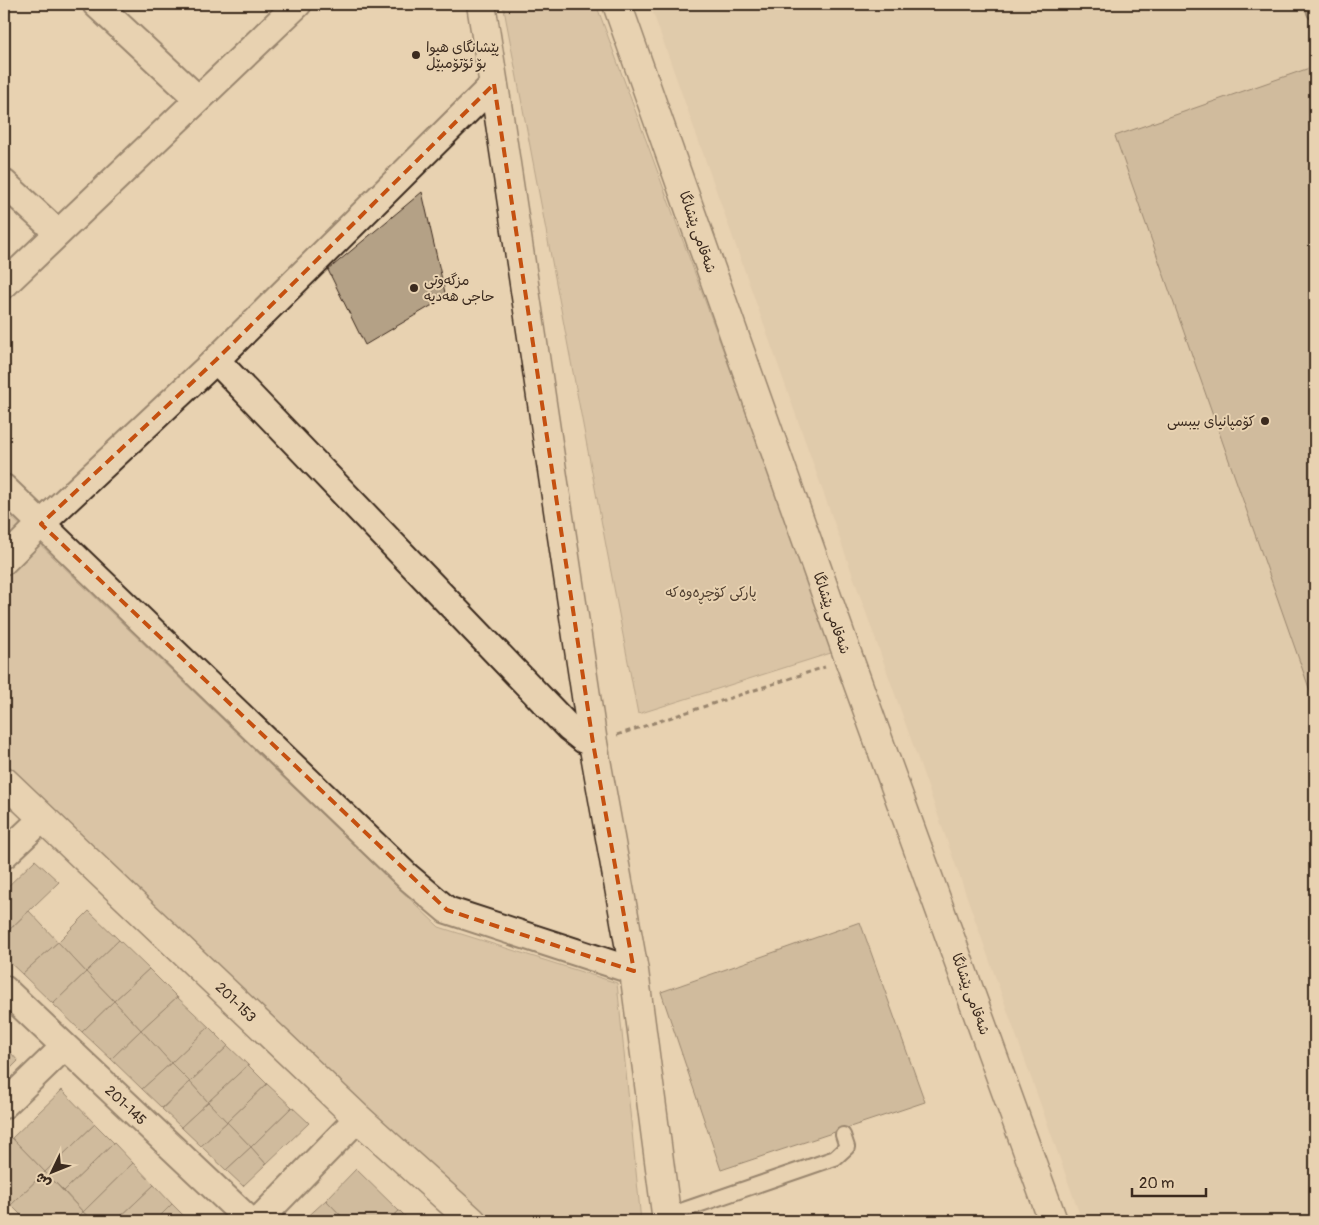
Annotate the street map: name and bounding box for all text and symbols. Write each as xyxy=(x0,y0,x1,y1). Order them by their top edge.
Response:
place label: پێشانگای هیوا بۆ ئۆتۆمبێل xyxy=(426,39,499,72)
marker: پێشانگای هیوا بۆ ئۆتۆمبێل xyxy=(410,49,422,61)
street label: شەقامی پێشانگا xyxy=(675,189,719,276)
place label: مزگەوتی حاجی هەدیە xyxy=(424,272,494,305)
marker: مزگەوتی حاجی هەدیە xyxy=(408,282,420,294)
place label: كۆمپانیای بیبسی xyxy=(1167,413,1255,431)
marker: كۆمپانیای بیبسی xyxy=(1259,415,1271,427)
street label: شەقامی پێشانگا xyxy=(809,570,853,657)
park label: پارکی کۆچڕەوەکە xyxy=(665,584,757,605)
street label: شەقامی پێشانگا xyxy=(947,951,993,1038)
street label: 201-153 xyxy=(212,979,260,1026)
street label: 201-145 xyxy=(102,1082,150,1129)
north arrow xyxy=(28,1148,78,1198)
scale bar xyxy=(1132,1165,1205,1197)
text: ش xyxy=(31,1169,54,1192)
text: 20 m xyxy=(1139,1174,1174,1193)

